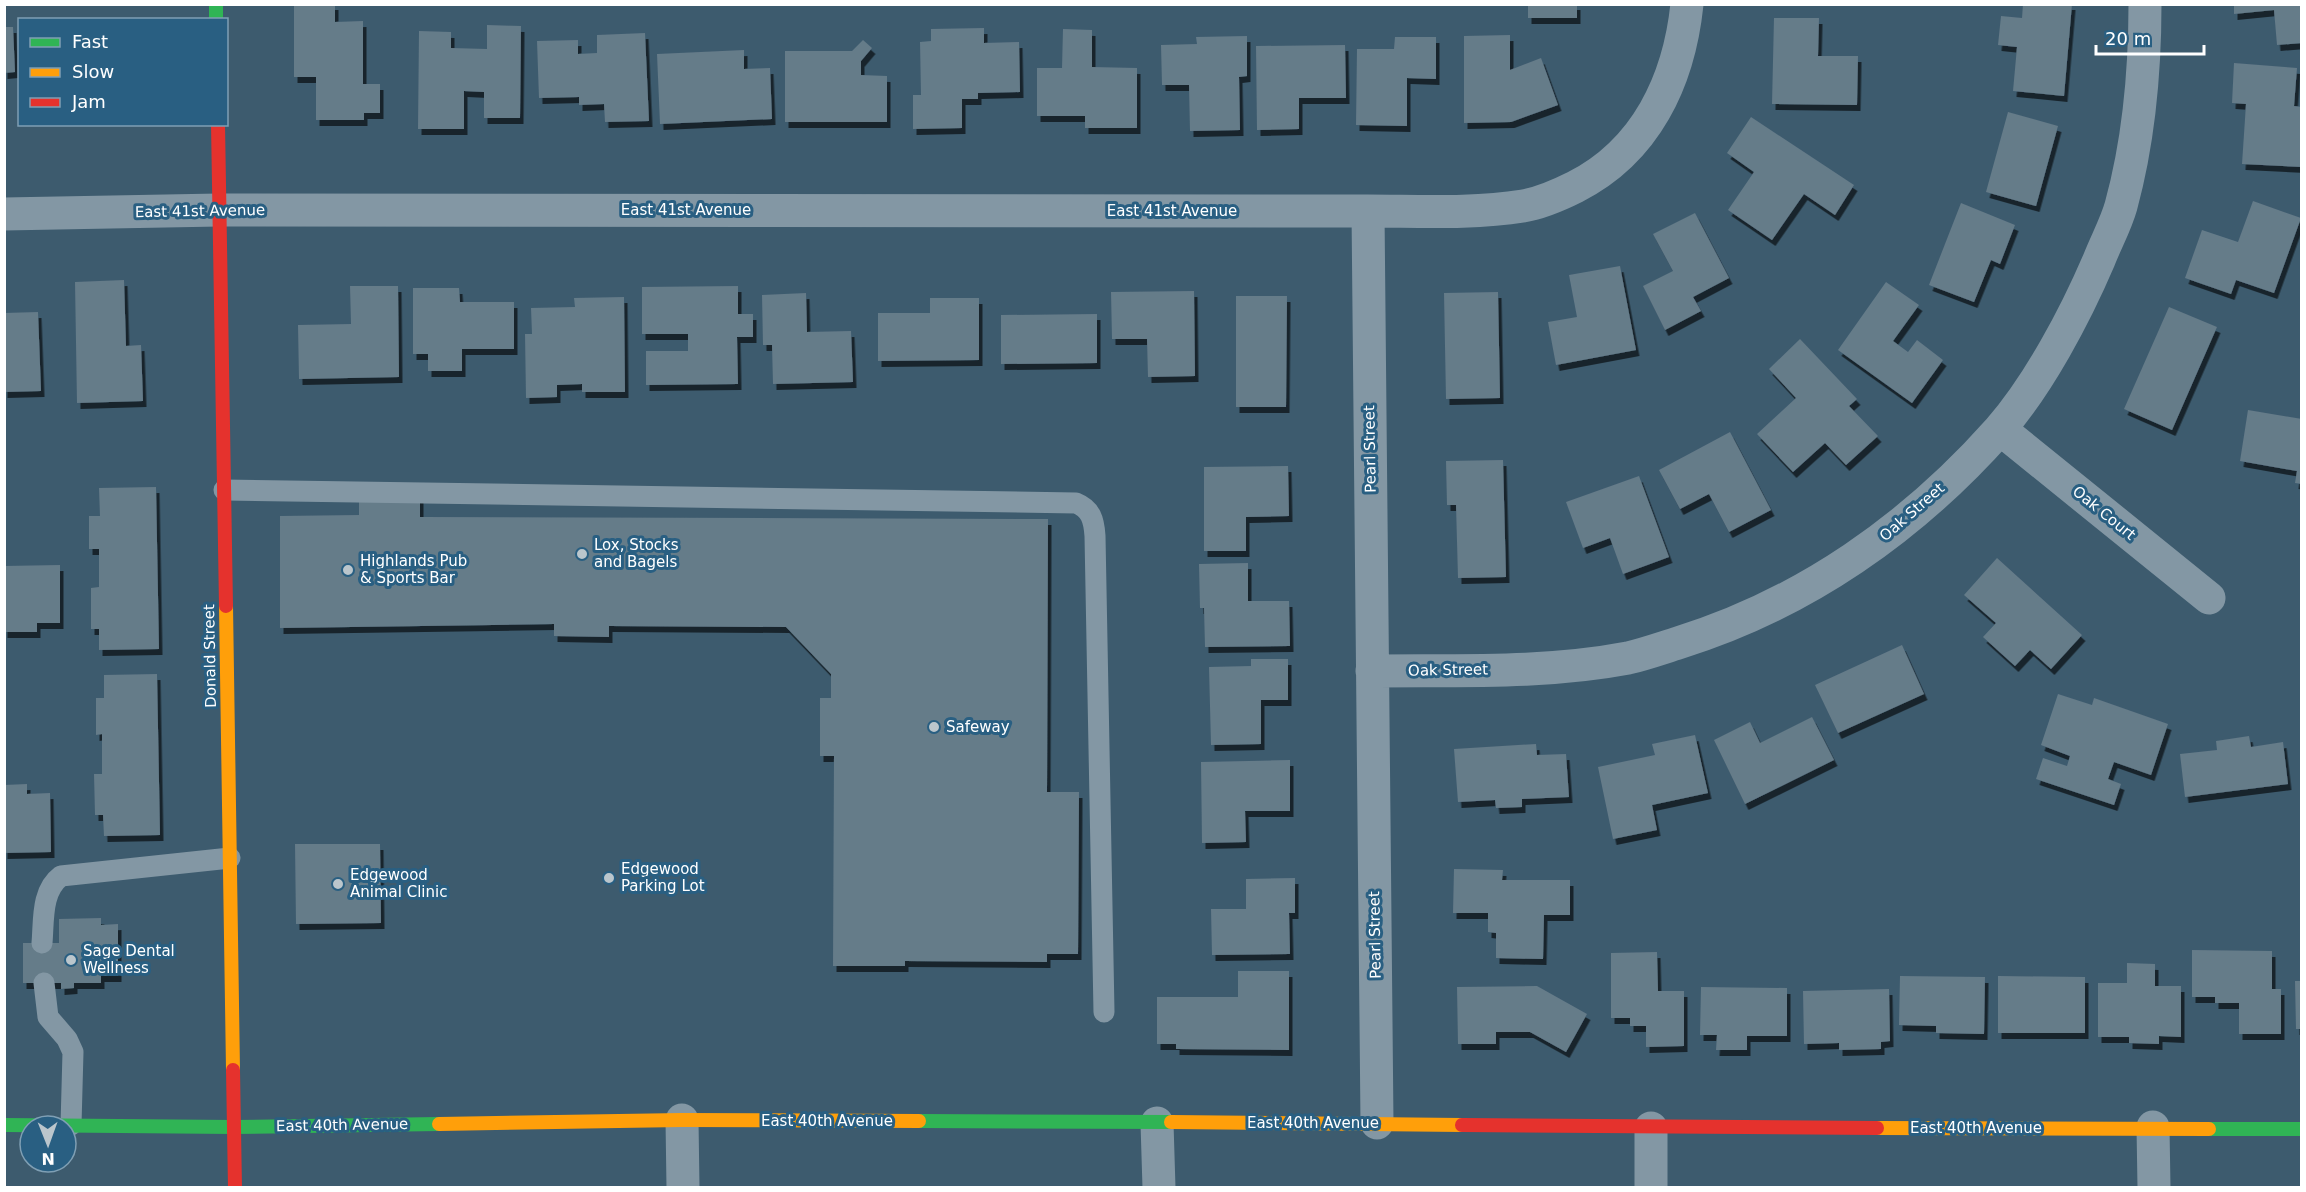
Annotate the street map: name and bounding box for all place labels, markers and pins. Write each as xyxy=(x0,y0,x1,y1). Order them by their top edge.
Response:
place label: Lox, Stocks and Bagels xyxy=(594,536,679,571)
marker: Lox, Stocks and Bagels xyxy=(575,547,589,561)
place label: Highlands Pub & Sports Bar xyxy=(360,552,467,587)
marker: Highlands Pub & Sports Bar xyxy=(341,563,355,577)
place label: Safeway xyxy=(946,718,1010,736)
marker: Safeway xyxy=(927,720,941,734)
place label: Edgewood Parking Lot xyxy=(621,860,705,895)
place label: Edgewood Animal Clinic xyxy=(350,866,447,901)
marker: Edgewood Parking Lot xyxy=(602,871,616,885)
marker: Edgewood Animal Clinic xyxy=(331,877,345,891)
place label: Sage Dental Wellness xyxy=(83,942,175,977)
marker: Sage Dental Wellness xyxy=(64,953,78,967)

